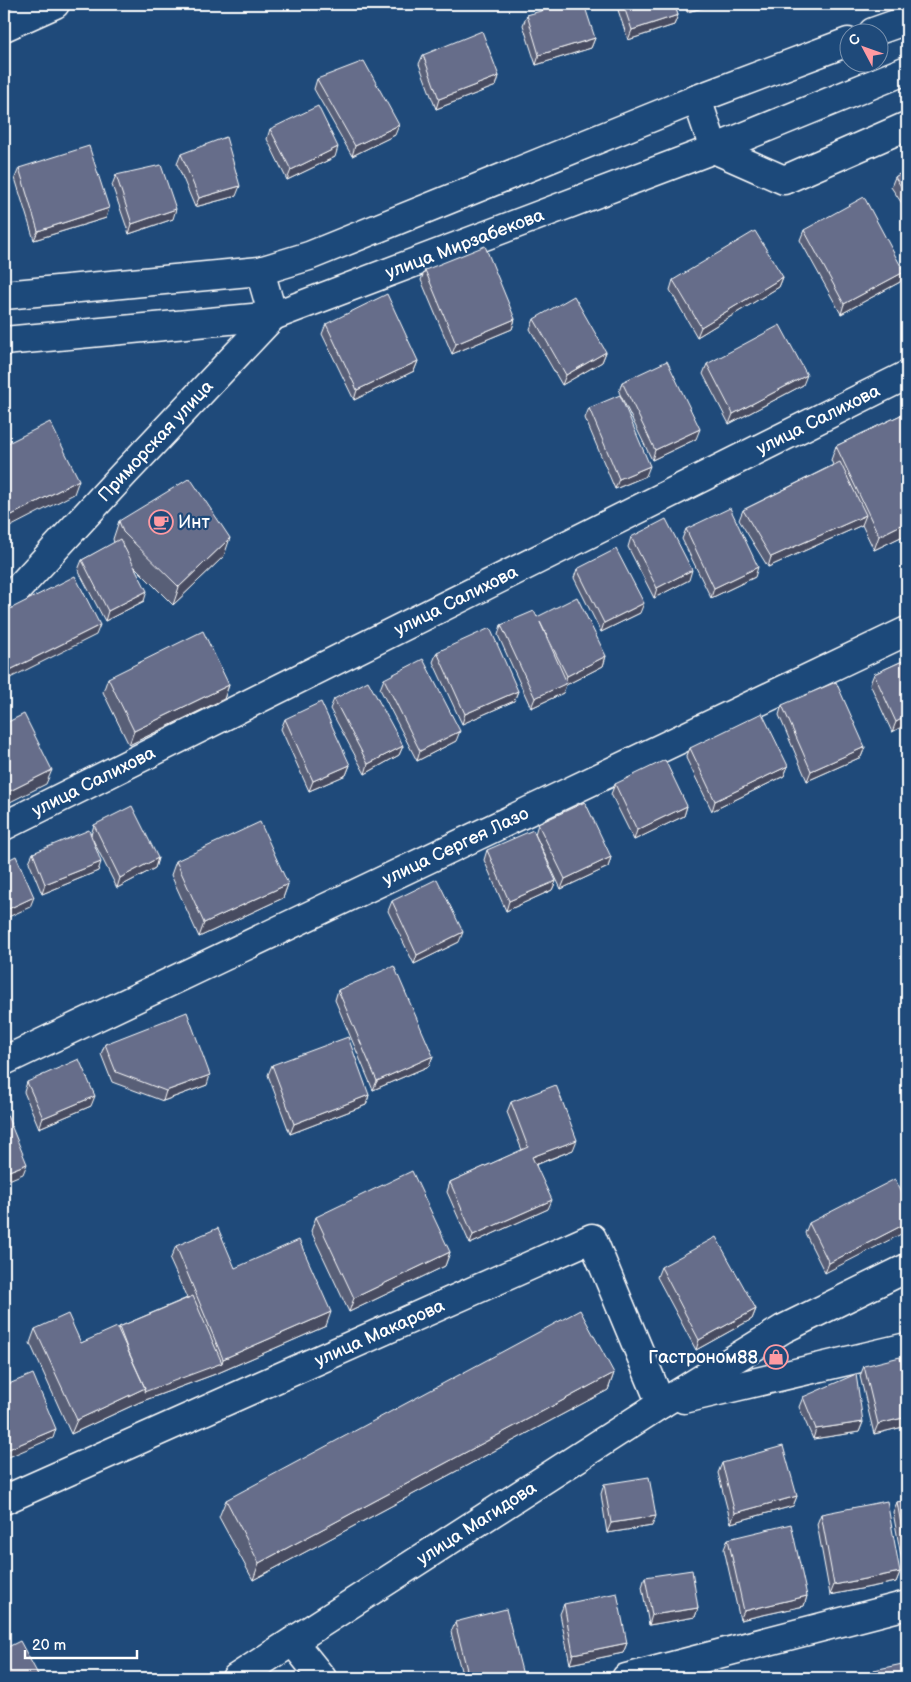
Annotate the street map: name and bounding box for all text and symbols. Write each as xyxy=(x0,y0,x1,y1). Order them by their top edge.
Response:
north arrow xyxy=(838,22,888,72)
text: С xyxy=(845,30,864,49)
street label: улица Мирзабекова xyxy=(382,204,547,283)
street label: Приморская улица xyxy=(93,376,218,506)
street label: улица Салихова xyxy=(753,380,884,459)
cafe icon: Инт xyxy=(148,509,174,535)
place label: Инт xyxy=(178,512,211,533)
street label: улица Салихова xyxy=(391,561,521,640)
street label: улица Салихова xyxy=(28,742,159,821)
street label: улица Сергея Лазо xyxy=(379,802,532,890)
street label: улица Макарова xyxy=(311,1295,448,1371)
shop icon: Гастроном88 xyxy=(763,1344,789,1370)
place label: Гастроном88 xyxy=(648,1347,758,1368)
street label: улица Магидова xyxy=(413,1477,540,1569)
scale bar xyxy=(25,1627,138,1659)
text: 20 m xyxy=(32,1636,66,1655)

